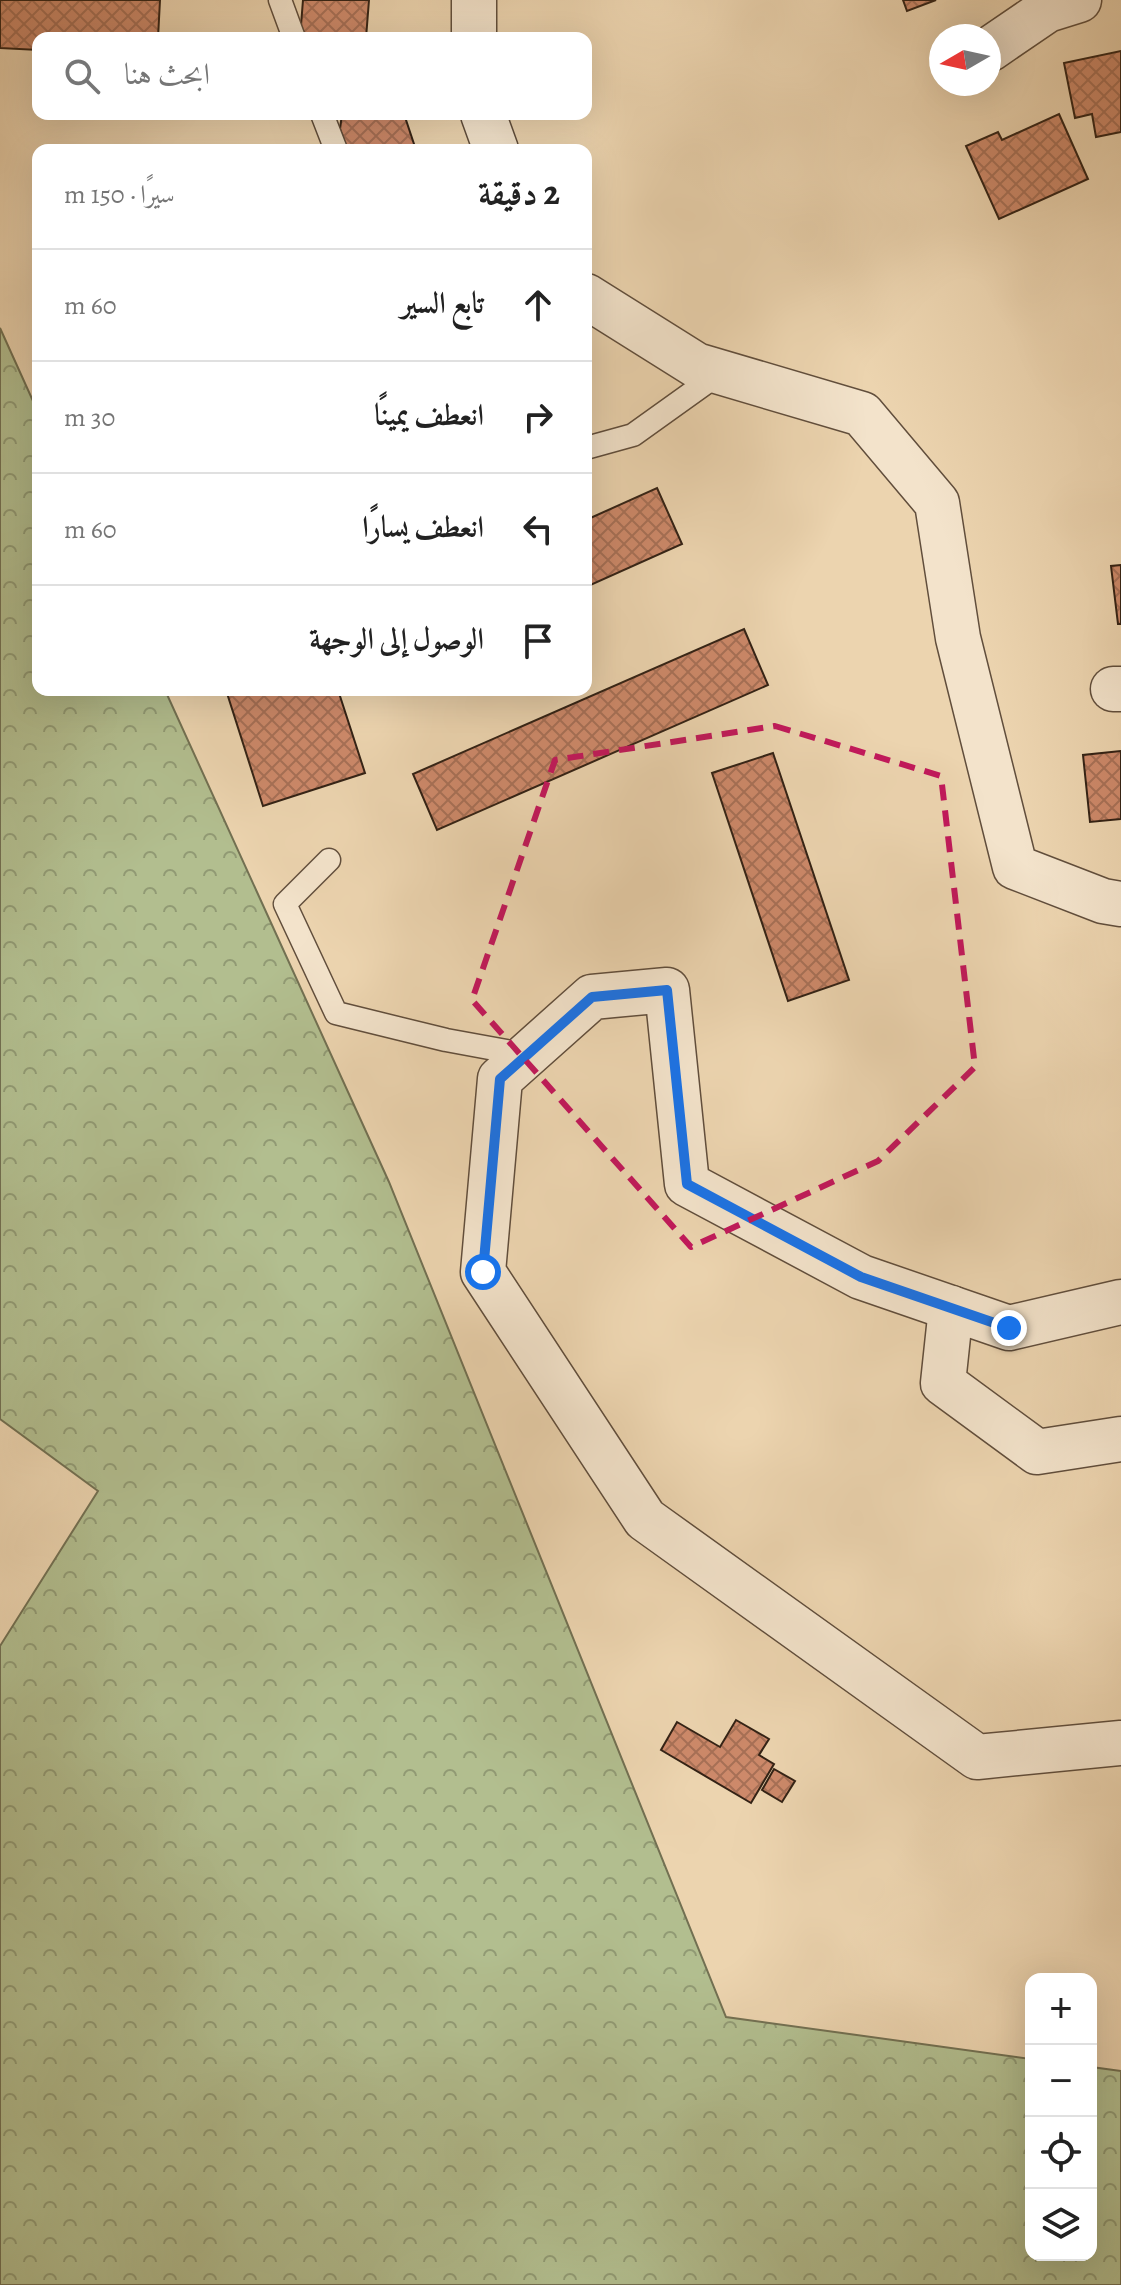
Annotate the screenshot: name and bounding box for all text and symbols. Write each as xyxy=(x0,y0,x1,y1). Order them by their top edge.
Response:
north arrow xyxy=(929,24,1001,96)
search box xyxy=(32,32,592,120)
icon: search xyxy=(60,54,104,98)
text: ابحث هنا xyxy=(124,54,210,94)
text: 2 دقيقة xyxy=(478,169,560,216)
text: سيرًا · 150 m xyxy=(64,177,175,212)
text: تابع السير xyxy=(400,283,484,323)
icon: ahead xyxy=(516,283,560,327)
text: 60 m xyxy=(64,288,117,323)
text: انعطف يمينًا xyxy=(374,395,484,435)
icon: right xyxy=(516,395,560,439)
text: 30 m xyxy=(64,400,115,435)
text: انعطف يسارًا xyxy=(362,507,484,547)
icon: left xyxy=(516,507,560,551)
text: 60 m xyxy=(64,512,117,547)
text: الوصول إلى الوجهة xyxy=(309,619,484,659)
icon: arrive xyxy=(516,619,560,663)
route start xyxy=(465,1254,501,1290)
route end xyxy=(991,1310,1027,1346)
map controls xyxy=(1025,1973,1097,2261)
button: + xyxy=(1025,1973,1097,2045)
button: − xyxy=(1025,2045,1097,2117)
button: locate xyxy=(1025,2117,1097,2189)
button: layers xyxy=(1025,2189,1097,2261)

